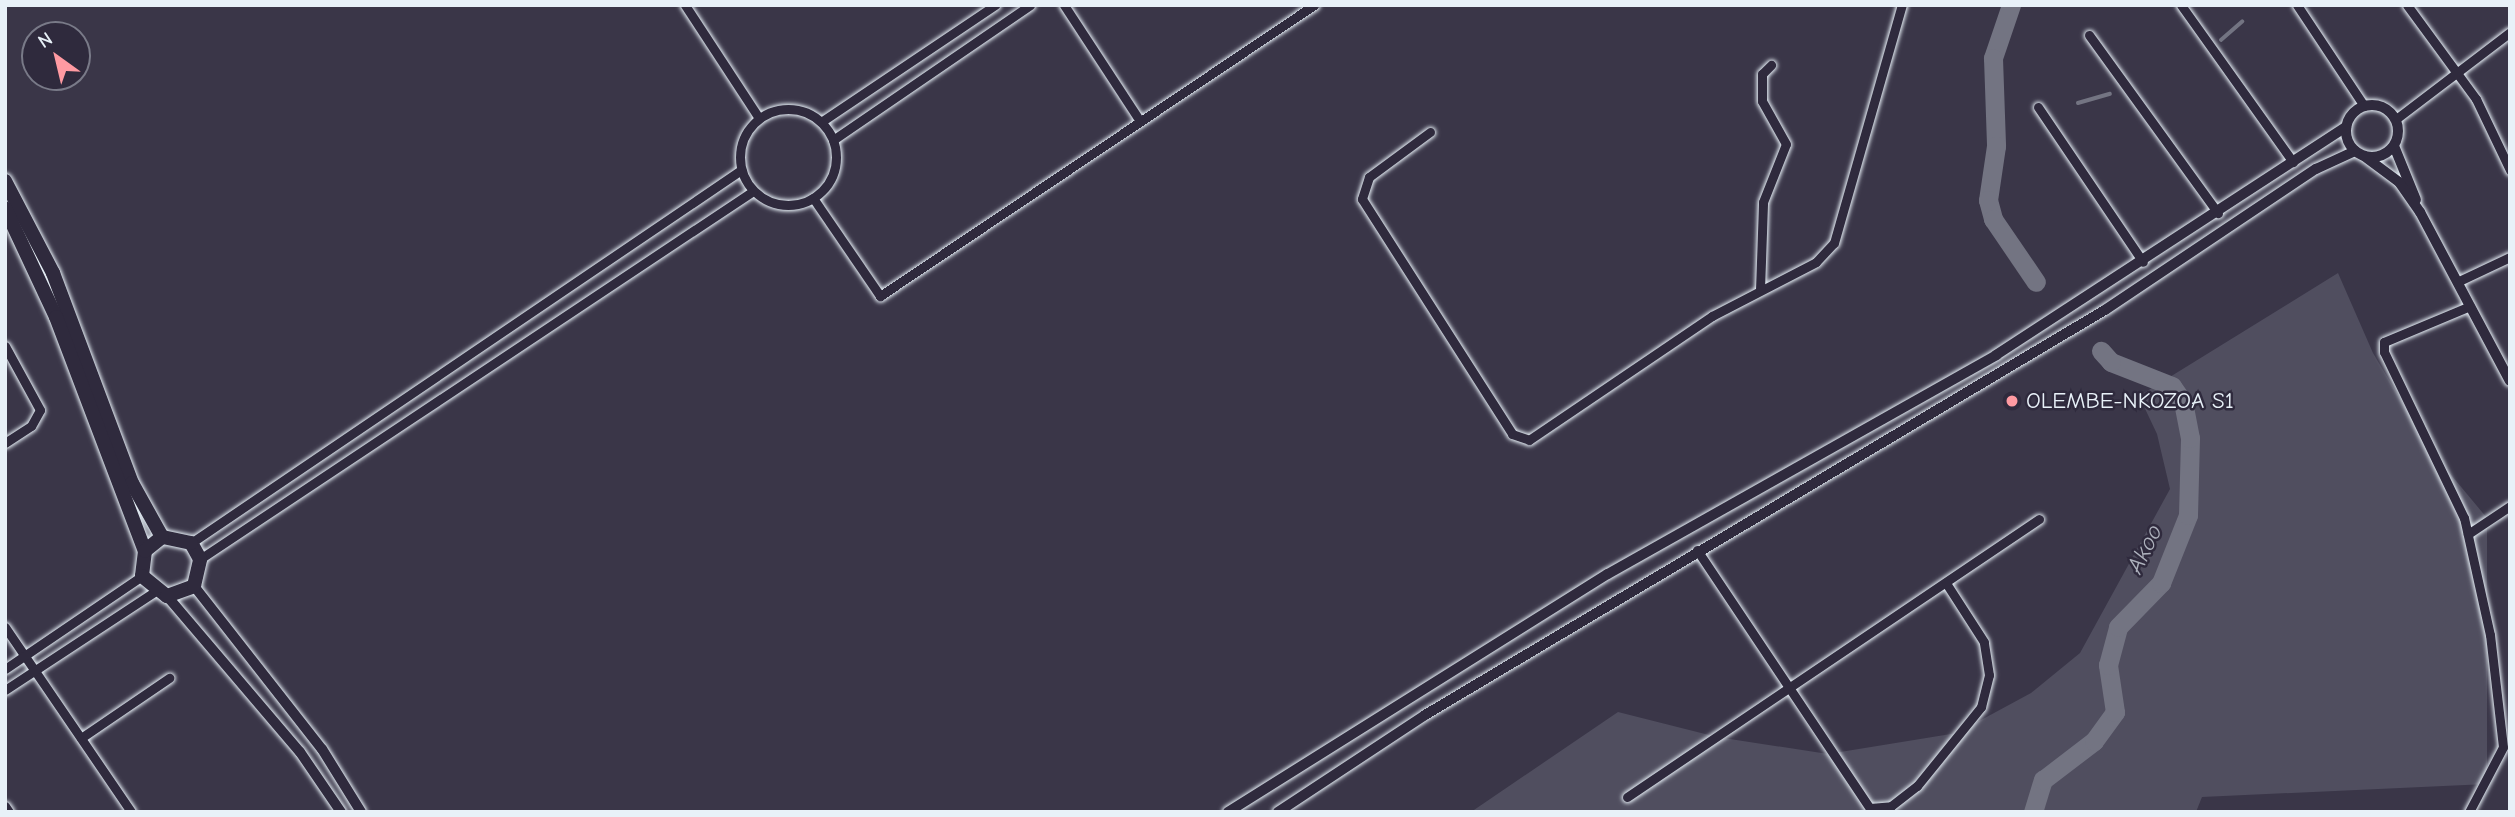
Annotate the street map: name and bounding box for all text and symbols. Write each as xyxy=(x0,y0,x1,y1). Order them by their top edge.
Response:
north arrow xyxy=(21,21,91,91)
text: N xyxy=(34,28,57,53)
place label: OLEMBE-NKOZOA S1 xyxy=(2026,387,2234,415)
marker: OLEMBE-NKOZOA S1 xyxy=(2004,393,2020,409)
water label: Akoo xyxy=(2121,520,2169,578)

